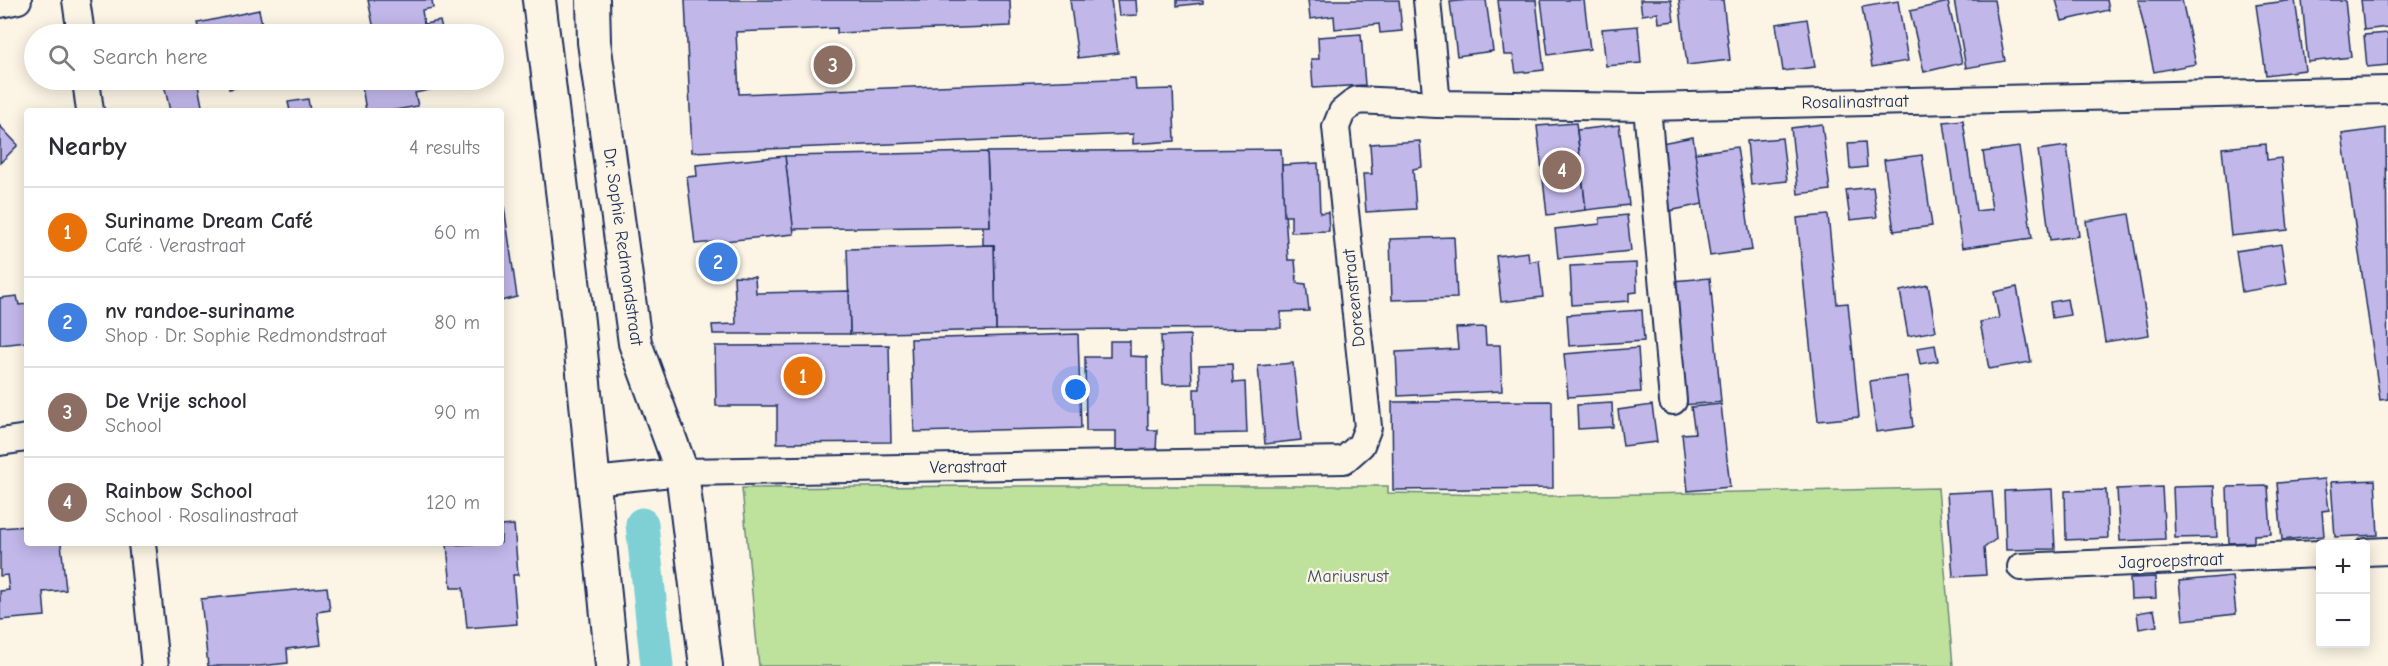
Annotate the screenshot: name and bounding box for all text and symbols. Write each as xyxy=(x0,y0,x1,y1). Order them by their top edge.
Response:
search box xyxy=(24,24,504,90)
icon: search xyxy=(45,41,78,74)
pin: 3 xyxy=(814,42,852,88)
text: Search here xyxy=(93,44,208,70)
street label: Rosalinastraat xyxy=(1801,91,1910,113)
text: Nearby xyxy=(48,132,127,162)
text: 4 results xyxy=(409,136,480,159)
street label: Dr. Sophie Redmondstraat xyxy=(599,147,647,348)
pin: 4 xyxy=(1542,148,1582,192)
text: Suriname Dream Café xyxy=(105,208,313,234)
text: 1 xyxy=(64,221,71,244)
text: 60 m xyxy=(434,221,480,244)
text: Café · Verastraat xyxy=(105,234,245,257)
pin: 2 xyxy=(698,240,738,284)
street label: Doreenstraat xyxy=(1338,247,1370,348)
text: nv randoe-suriname xyxy=(105,298,295,324)
text: 2 xyxy=(63,311,72,334)
text: 80 m xyxy=(434,311,480,334)
text: Shop · Dr. Sophie Redmondstraat xyxy=(105,324,386,347)
pin: 1 xyxy=(784,354,822,398)
your location xyxy=(1061,375,1090,404)
text: De Vrije school xyxy=(105,388,247,414)
text: 3 xyxy=(63,401,72,424)
text: 90 m xyxy=(434,401,480,424)
text: School xyxy=(105,414,162,437)
street label: Verastraat xyxy=(929,456,1007,478)
text: Rainbow School xyxy=(105,478,253,504)
text: 4 xyxy=(63,491,72,514)
text: 120 m xyxy=(426,491,480,514)
text: School · Rosalinastraat xyxy=(105,504,298,527)
map controls xyxy=(2316,540,2370,648)
button: + xyxy=(2316,540,2370,594)
street label: Jagroepstraat xyxy=(2118,549,2225,573)
park label: Mariusrust xyxy=(1307,566,1389,587)
button: − xyxy=(2316,594,2370,648)

